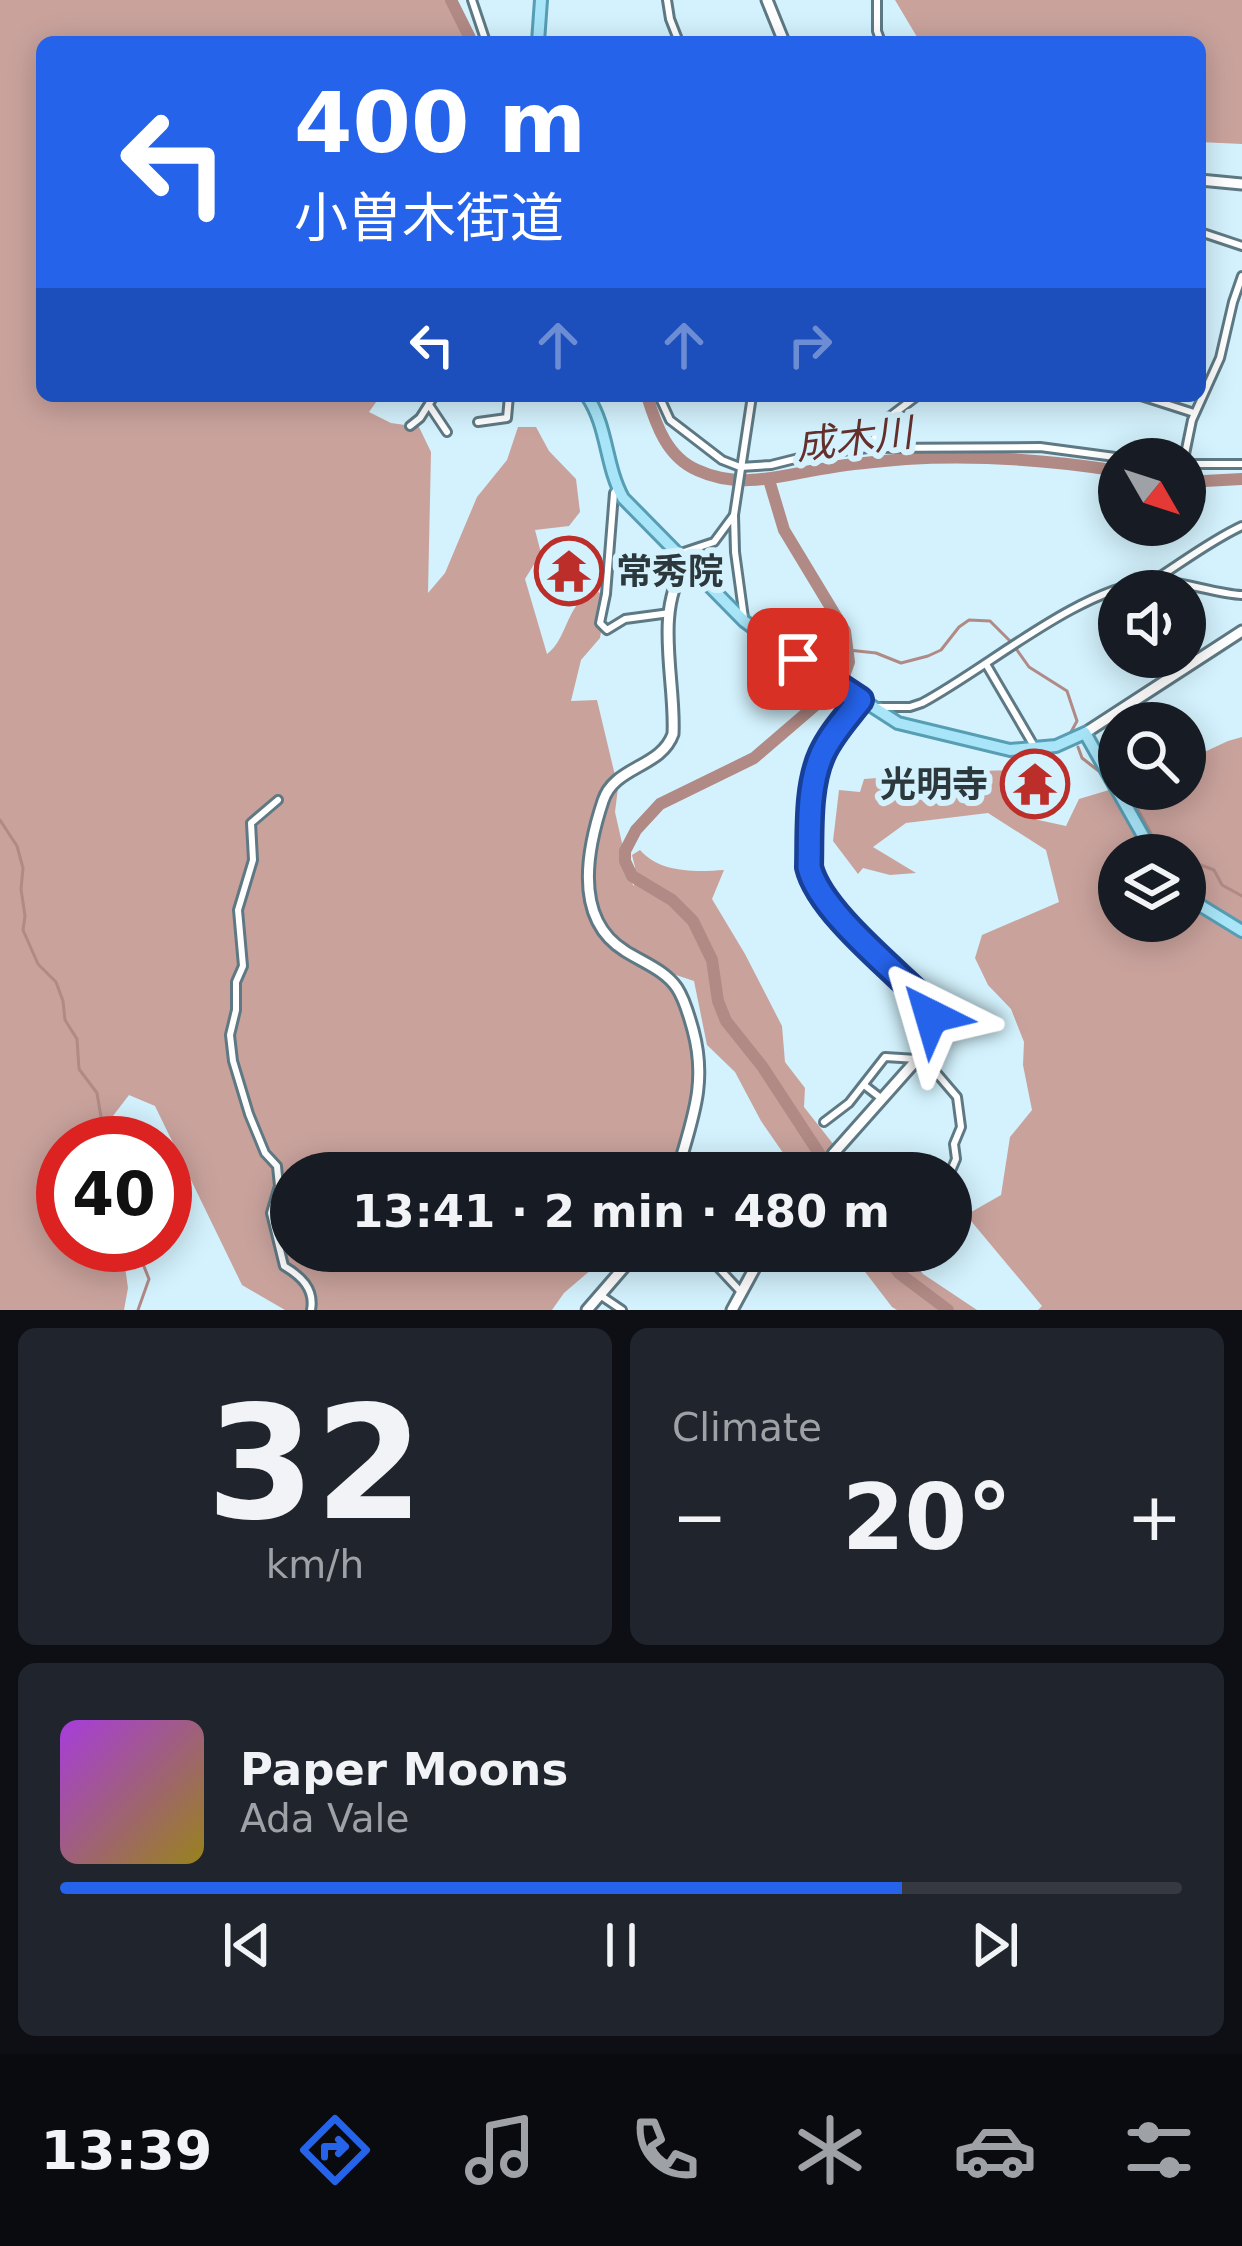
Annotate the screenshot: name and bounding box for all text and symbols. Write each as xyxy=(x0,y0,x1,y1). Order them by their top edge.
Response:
text: 400 m xyxy=(294,74,586,172)
icon: left xyxy=(96,84,252,240)
text: 小曽木街道 xyxy=(294,187,564,250)
icon: left xyxy=(399,312,465,378)
icon: ahead xyxy=(525,312,591,378)
icon: ahead xyxy=(651,312,717,378)
icon: right xyxy=(777,312,843,378)
water label: 成木川 xyxy=(793,409,919,468)
north arrow xyxy=(1098,438,1206,546)
map controls xyxy=(1098,438,1206,942)
temple icon: 常秀院 xyxy=(534,536,604,606)
place label: 常秀院 xyxy=(616,551,724,592)
button: sound xyxy=(1098,570,1206,678)
pin xyxy=(747,608,849,710)
icon: arrive xyxy=(765,626,831,692)
button: search xyxy=(1098,702,1206,810)
temple icon: 光明寺 xyxy=(1000,749,1070,819)
place label: 光明寺 xyxy=(880,764,988,805)
button: layers xyxy=(1098,834,1206,942)
position arrow xyxy=(868,953,994,1079)
speed limit sign: 40 xyxy=(36,1116,192,1272)
text: 13:41 · 2 min · 480 m xyxy=(352,1185,890,1238)
text: 32 xyxy=(206,1373,424,1555)
text: Climate xyxy=(672,1405,822,1450)
text: 20° xyxy=(842,1465,1012,1570)
text: − xyxy=(672,1479,727,1556)
text: + xyxy=(1127,1479,1182,1556)
text: km/h xyxy=(266,1542,364,1587)
text: Paper Moons xyxy=(240,1743,568,1796)
text: Ada Vale xyxy=(240,1796,409,1841)
icon: previous xyxy=(214,1912,280,1978)
icon: pause xyxy=(588,1912,654,1978)
icon: next xyxy=(962,1912,1028,1978)
icon: directions xyxy=(293,2108,377,2192)
icon: music xyxy=(458,2108,542,2192)
icon: phone xyxy=(623,2108,707,2192)
icon: climate xyxy=(788,2108,872,2192)
icon: car xyxy=(953,2108,1037,2192)
icon: filters xyxy=(1117,2108,1201,2192)
text: 13:39 xyxy=(40,2119,212,2182)

